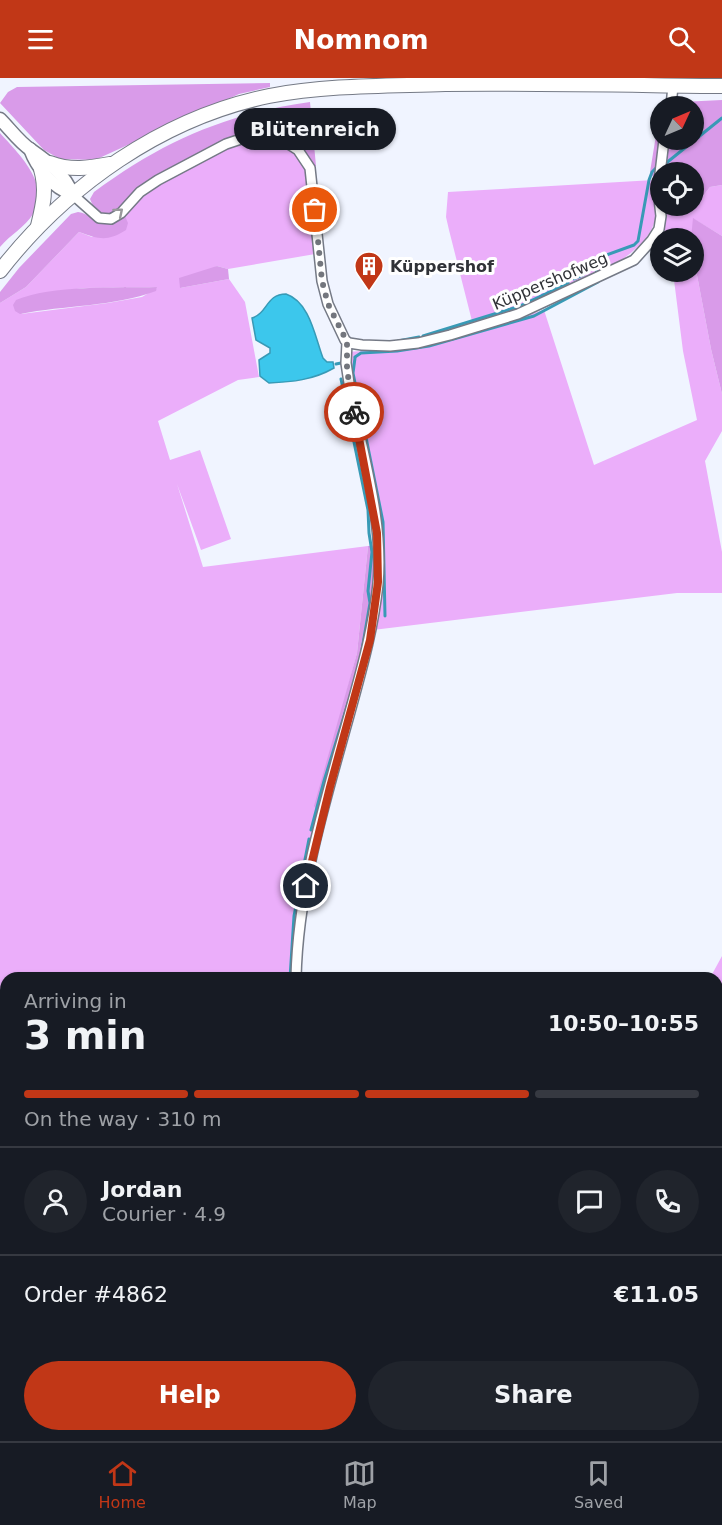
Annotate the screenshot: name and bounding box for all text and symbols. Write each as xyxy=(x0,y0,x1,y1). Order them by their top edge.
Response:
icon: menu xyxy=(24,23,57,56)
icon: search xyxy=(665,23,698,56)
text: Nomnom xyxy=(293,24,429,55)
north arrow xyxy=(650,96,704,150)
map controls xyxy=(650,96,704,282)
callout: Blütenreich xyxy=(234,108,396,150)
text: Blütenreich xyxy=(250,117,380,141)
button: locate xyxy=(650,162,704,216)
pin xyxy=(289,184,340,235)
icon: bag xyxy=(298,193,331,226)
one-way arrow xyxy=(112,209,123,220)
button: layers xyxy=(650,228,704,282)
street label: Küppershofweg xyxy=(490,248,610,314)
building icon: Küppershof xyxy=(353,250,385,292)
place label: Küppershof xyxy=(390,257,495,276)
courier xyxy=(324,382,384,442)
icon: bike xyxy=(338,396,371,429)
pin xyxy=(280,860,331,911)
icon: home xyxy=(289,869,322,902)
text: Arriving in xyxy=(24,989,127,1013)
text: 10:50–10:55 xyxy=(548,1011,699,1036)
text: 3 min xyxy=(24,1013,146,1058)
text: On the way · 310 m xyxy=(24,1107,222,1131)
button: person xyxy=(24,1170,87,1233)
button: chat xyxy=(558,1170,621,1233)
button: phone xyxy=(636,1170,699,1233)
text: Jordan xyxy=(102,1177,182,1202)
text: Courier · 4.9 xyxy=(102,1202,226,1226)
text: Order #4862 xyxy=(24,1282,168,1307)
text: €11.05 xyxy=(614,1282,699,1307)
button: Help xyxy=(24,1361,356,1430)
button: Share xyxy=(368,1361,699,1430)
tab: Home xyxy=(99,1457,146,1512)
tab: Map xyxy=(343,1457,377,1512)
tab: Saved xyxy=(574,1457,623,1512)

